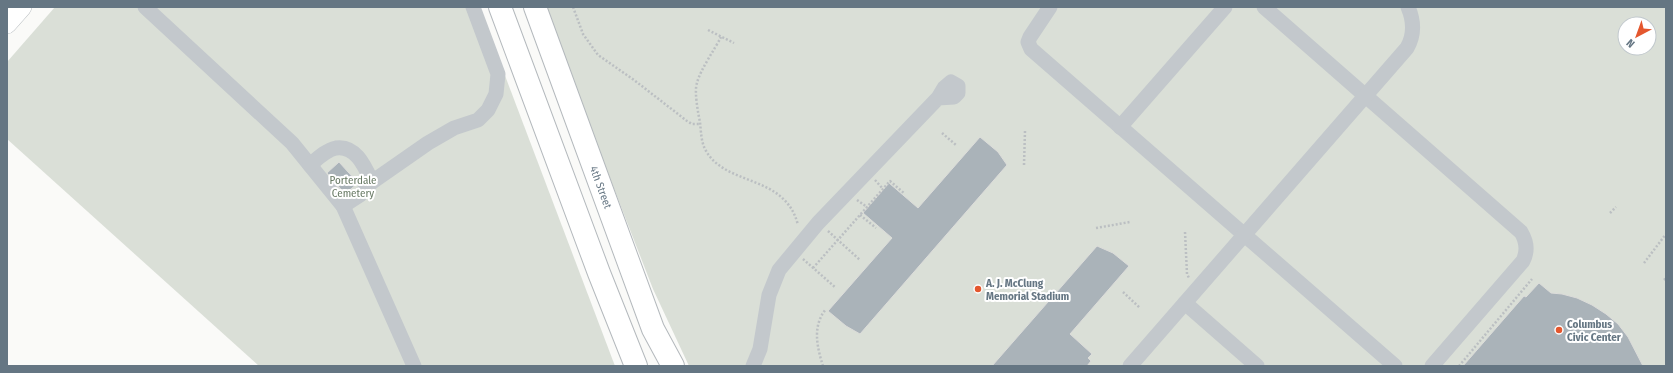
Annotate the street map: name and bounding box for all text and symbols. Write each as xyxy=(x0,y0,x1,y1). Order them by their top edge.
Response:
north arrow xyxy=(1617,16,1657,56)
text: N xyxy=(1624,36,1638,50)
street label: 4th Street xyxy=(587,164,614,211)
park label: Porterdale Cemetery xyxy=(330,174,376,200)
place label: A. J. McClung Memorial Stadium xyxy=(985,277,1069,303)
marker: A. J. McClung Memorial Stadium xyxy=(973,284,983,294)
place label: Columbus Civic Center xyxy=(1567,318,1622,344)
marker: Columbus Civic Center xyxy=(1554,325,1564,335)

